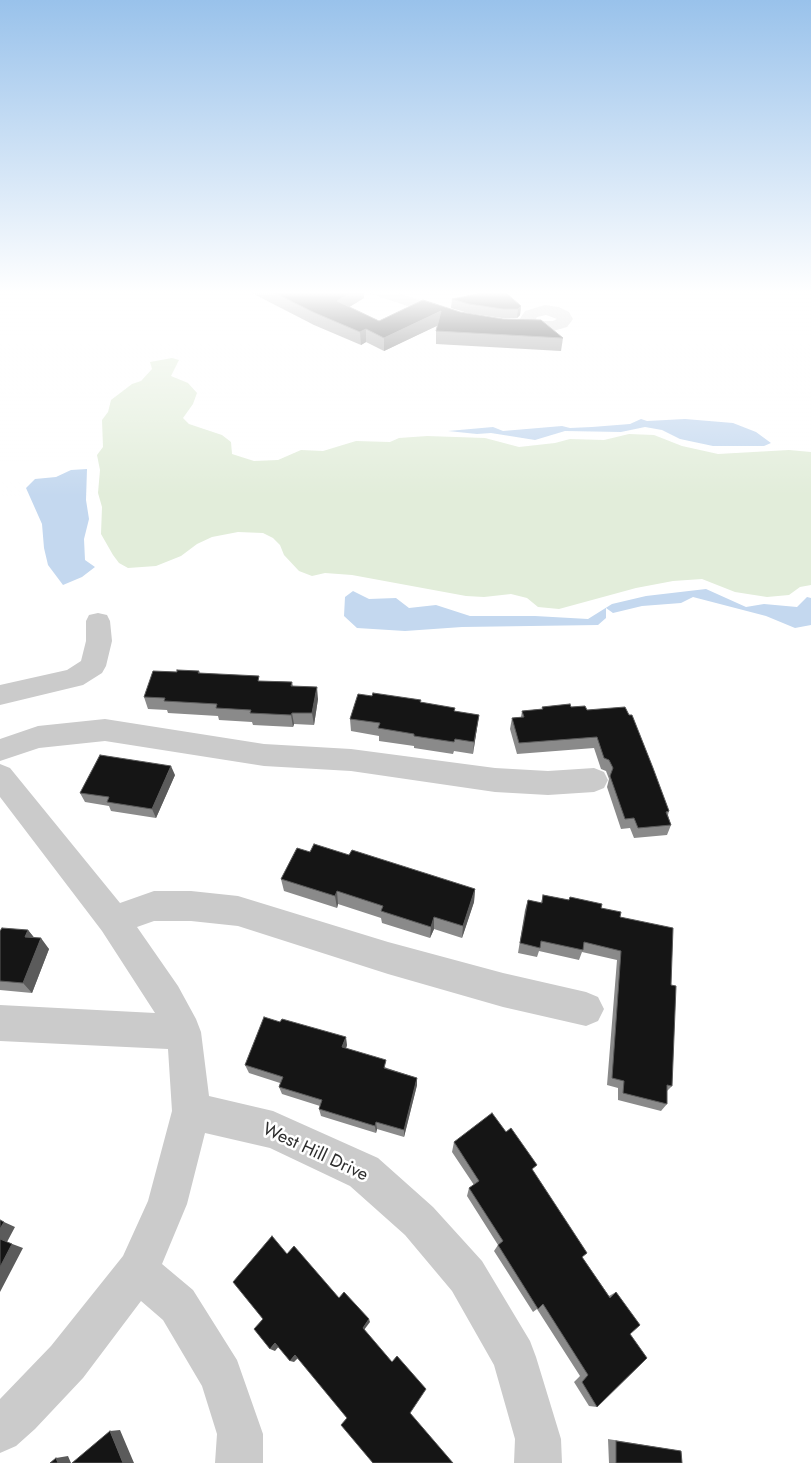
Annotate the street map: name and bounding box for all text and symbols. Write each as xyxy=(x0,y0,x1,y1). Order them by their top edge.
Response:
street label: West Hill Drive xyxy=(259,1119,371,1187)

